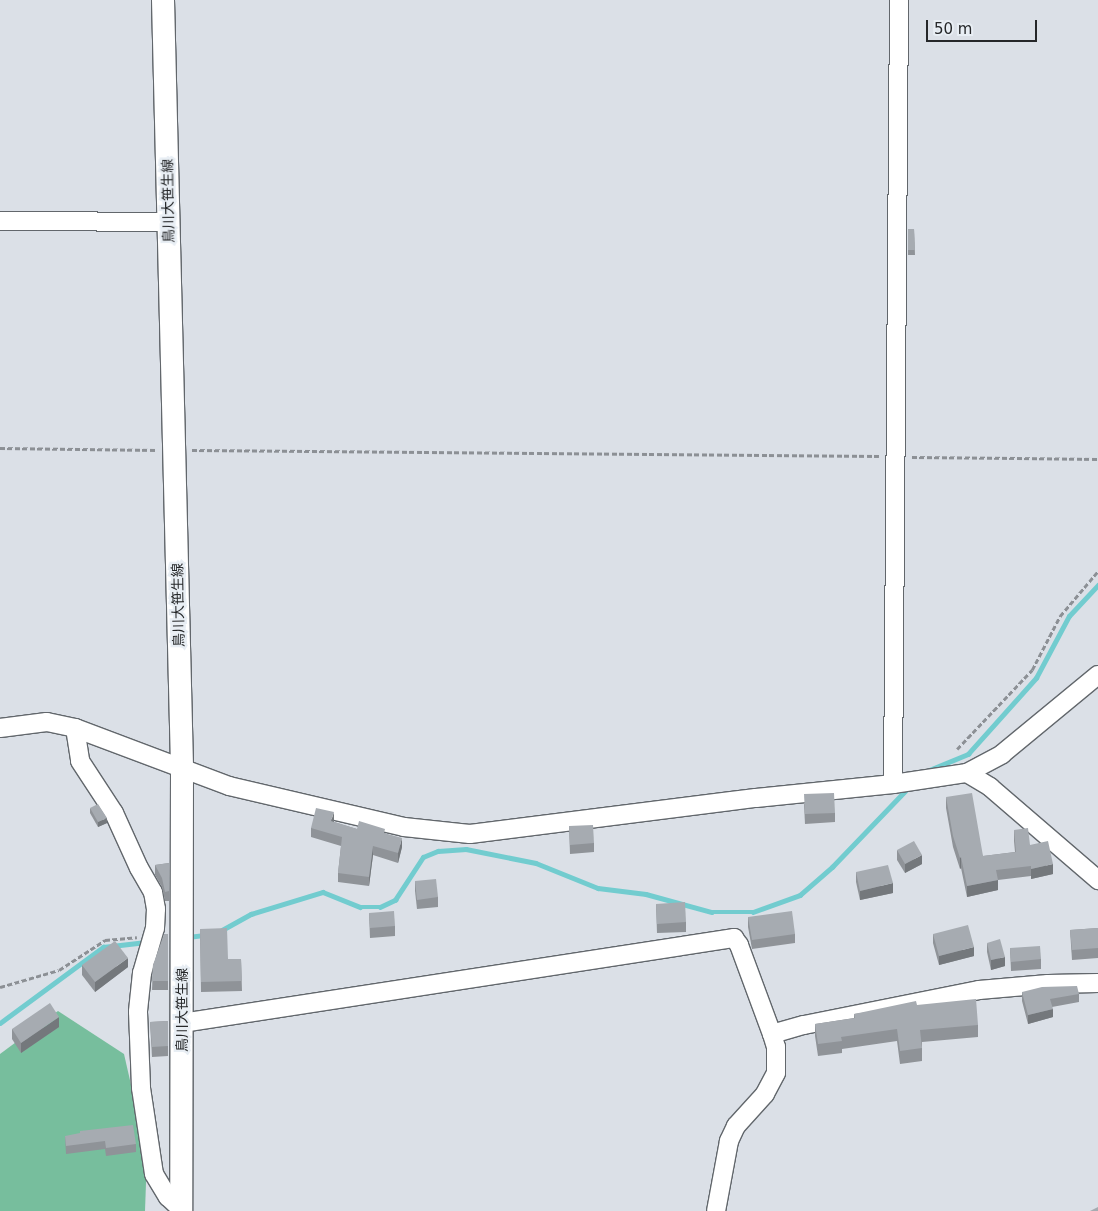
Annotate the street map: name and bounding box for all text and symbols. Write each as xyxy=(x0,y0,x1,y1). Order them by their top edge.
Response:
scale bar xyxy=(928,10,1039,42)
text: 50 m xyxy=(934,20,972,38)
street label: 鳥川大笹生線 xyxy=(159,159,177,243)
street label: 鳥川大笹生線 xyxy=(169,563,187,647)
street label: 鳥川大笹生線 xyxy=(174,968,190,1052)

